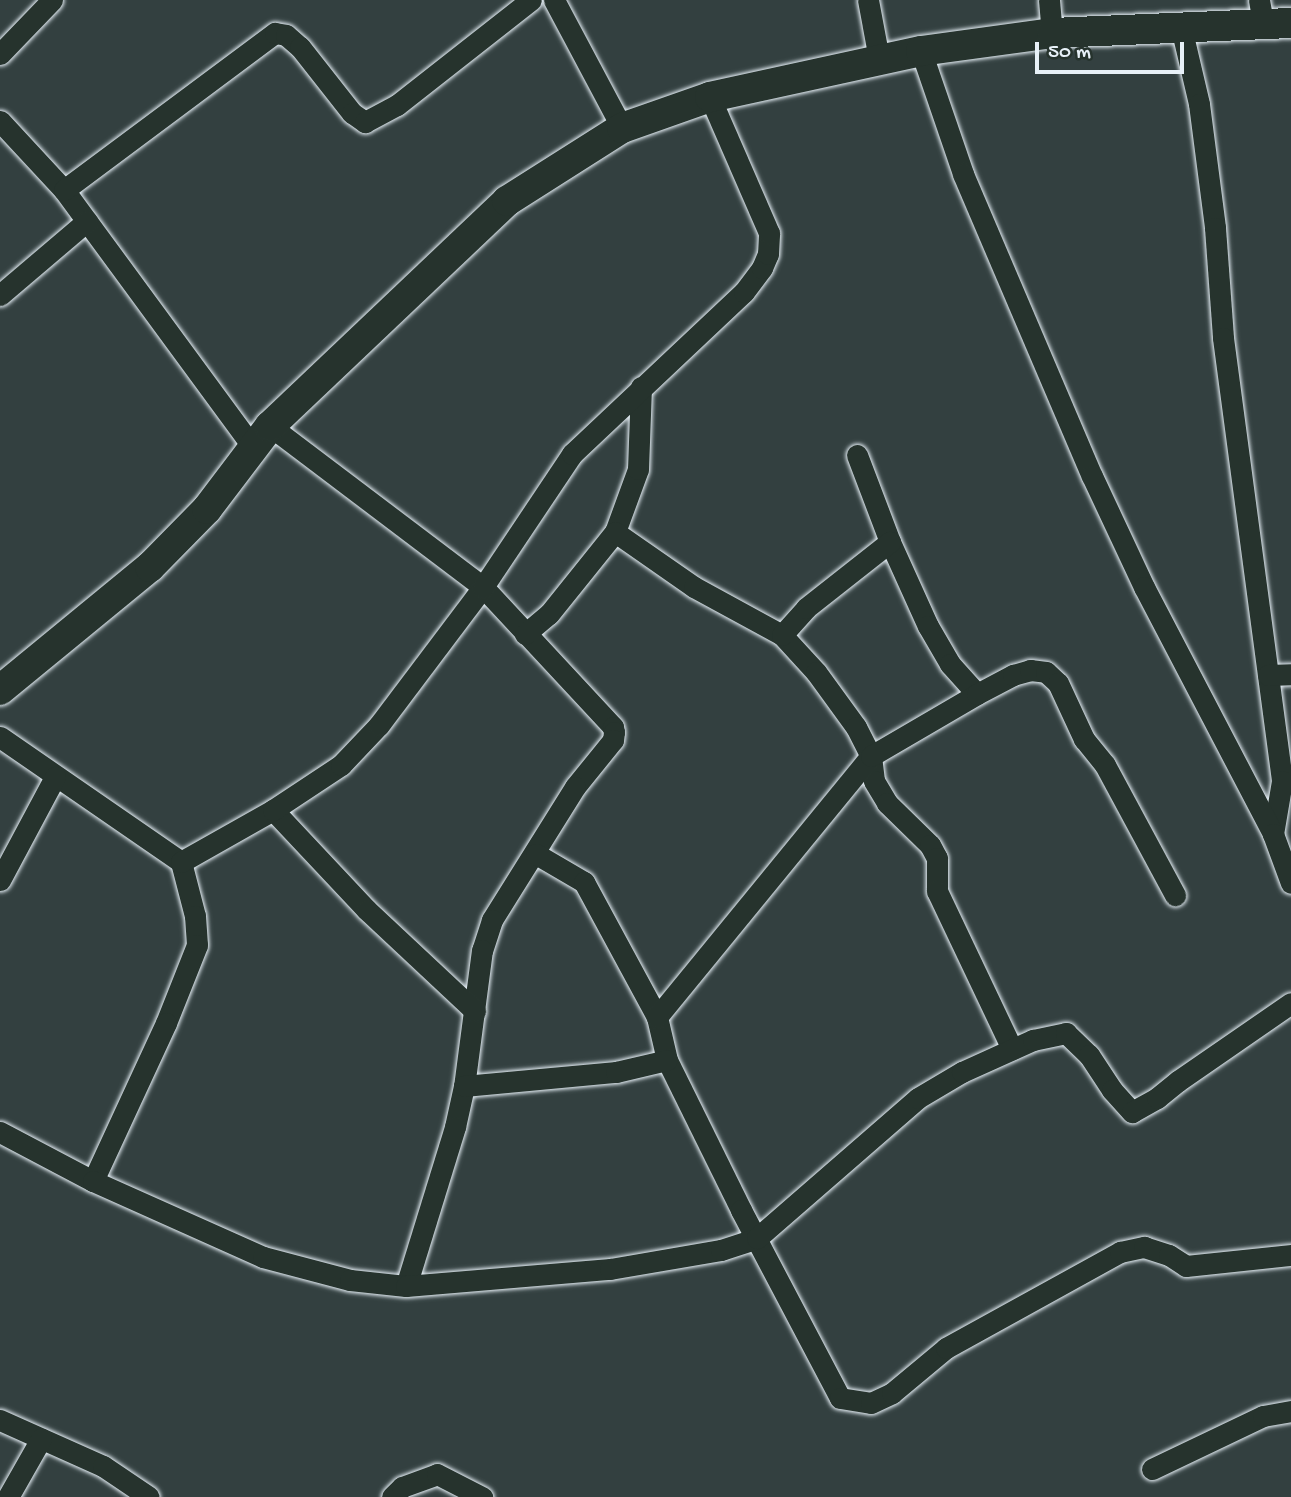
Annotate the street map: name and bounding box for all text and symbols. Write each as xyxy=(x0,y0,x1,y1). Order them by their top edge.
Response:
scale bar xyxy=(1039,28,1188,72)
text: 50 m xyxy=(1048,41,1091,66)

